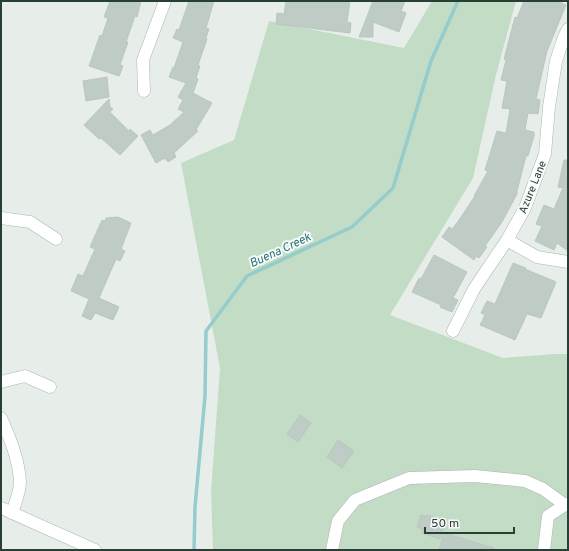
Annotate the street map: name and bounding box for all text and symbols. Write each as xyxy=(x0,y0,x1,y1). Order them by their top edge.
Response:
street label: Azure Lane xyxy=(516,159,550,216)
water label: Buena Creek xyxy=(247,229,315,272)
scale bar xyxy=(425,509,514,535)
text: 50 m xyxy=(431,516,459,532)

